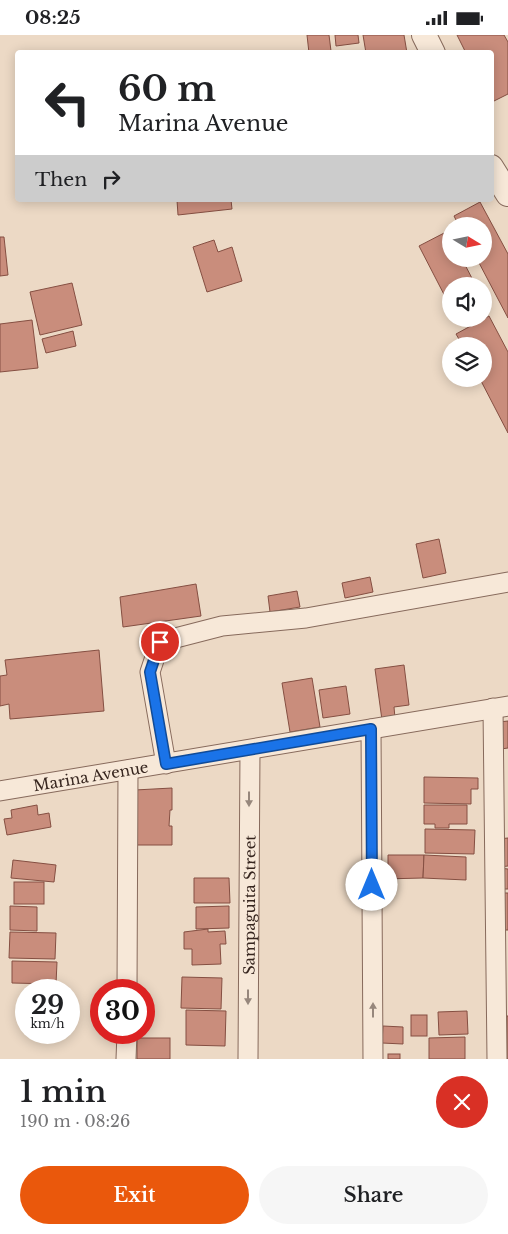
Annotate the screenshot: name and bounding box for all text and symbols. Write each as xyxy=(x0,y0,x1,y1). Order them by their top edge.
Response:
text: 08:25 xyxy=(25,6,80,29)
text: 60 m xyxy=(118,67,216,110)
icon: left xyxy=(35,70,100,135)
text: Marina Avenue xyxy=(118,110,288,137)
icon: right xyxy=(97,165,125,193)
text: Then xyxy=(35,168,87,191)
north arrow xyxy=(442,217,492,267)
map controls xyxy=(442,217,492,387)
button: sound xyxy=(442,277,492,327)
button: layers xyxy=(442,337,492,387)
pin xyxy=(139,621,181,663)
icon: arrive xyxy=(146,628,174,656)
street label: Marina Avenue xyxy=(32,757,150,795)
one-way arrow xyxy=(245,791,253,807)
street label: Sampaguita Street xyxy=(239,835,259,975)
position arrow xyxy=(345,858,397,910)
speed limit sign: 30 xyxy=(90,979,155,1044)
one-way arrow xyxy=(244,989,252,1005)
text: 29 xyxy=(31,990,64,1021)
one-way arrow xyxy=(368,1002,376,1018)
text: km/h xyxy=(30,1016,65,1031)
text: 1 min xyxy=(20,1073,106,1110)
button: close xyxy=(436,1076,488,1128)
text: 190 m · 08:26 xyxy=(20,1111,130,1131)
button: Exit xyxy=(20,1166,249,1224)
button: Share xyxy=(259,1166,488,1224)

